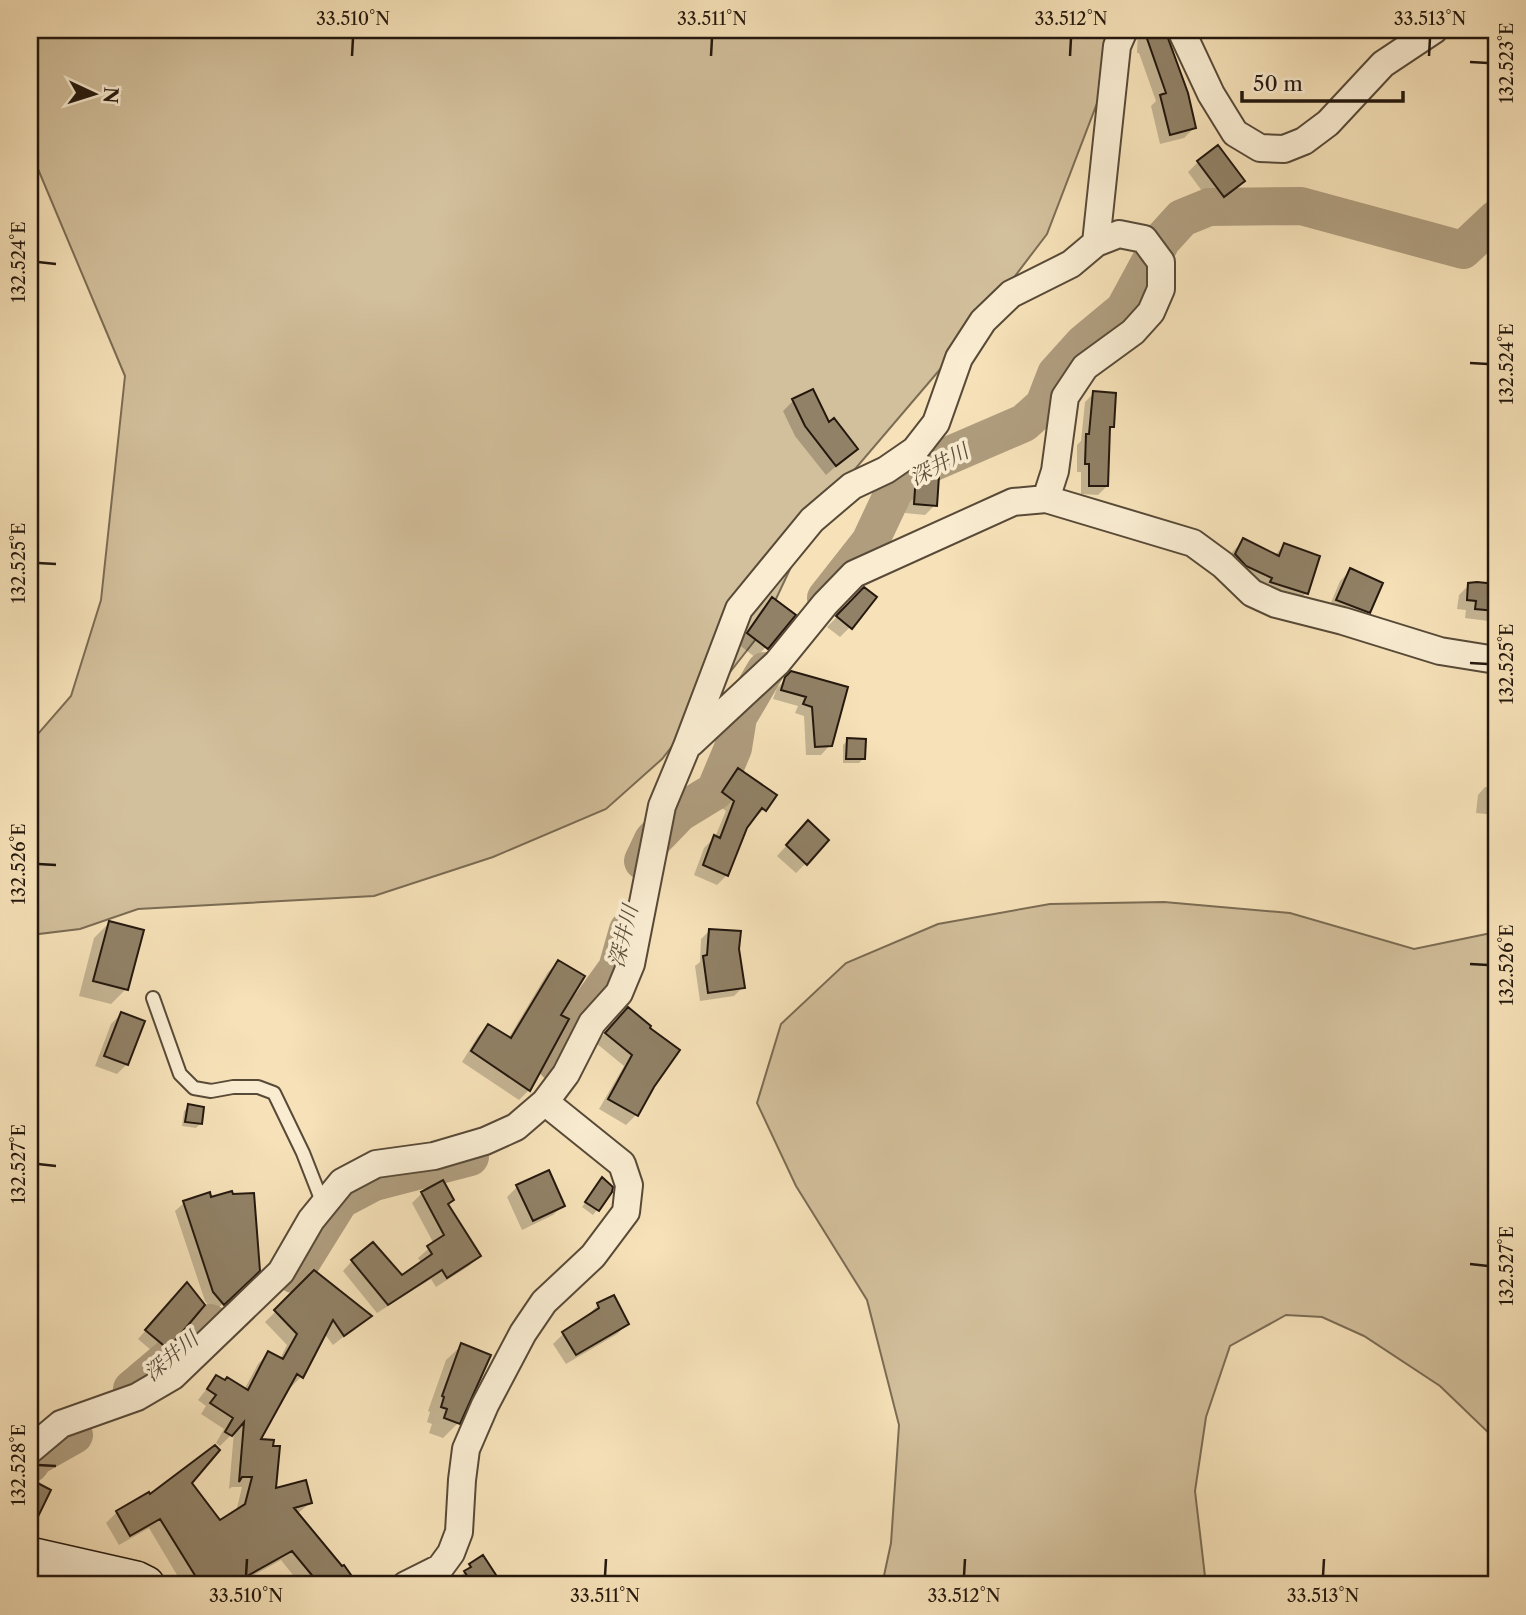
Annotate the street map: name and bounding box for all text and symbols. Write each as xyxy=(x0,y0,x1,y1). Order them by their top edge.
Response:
text: 33.510°N xyxy=(316,8,390,30)
text: 33.511°N xyxy=(677,8,747,30)
text: 33.512°N xyxy=(1034,8,1108,30)
text: 33.513°N xyxy=(1394,8,1466,30)
text: 132.523°E xyxy=(1496,23,1518,104)
north arrow xyxy=(60,60,130,130)
scale bar xyxy=(1242,60,1404,104)
text: 50 m xyxy=(1253,71,1303,96)
text: N xyxy=(98,86,123,104)
text: 132.524°E xyxy=(8,221,30,303)
text: 132.524°E xyxy=(1496,323,1518,405)
water label: 深井川 xyxy=(905,437,974,490)
text: 132.525°E xyxy=(8,523,30,603)
text: 132.525°E xyxy=(1496,624,1518,704)
text: 132.526°E xyxy=(8,823,30,905)
water label: 深井川 xyxy=(603,900,643,970)
text: 132.526°E xyxy=(1496,924,1518,1006)
text: 132.527°E xyxy=(8,1124,30,1204)
text: 132.527°E xyxy=(1496,1226,1518,1306)
water label: 深井川 xyxy=(139,1325,205,1386)
text: 132.528°E xyxy=(8,1424,30,1506)
text: 33.510°N xyxy=(209,1585,283,1607)
text: 33.511°N xyxy=(570,1585,640,1607)
text: 33.512°N xyxy=(927,1585,1001,1607)
text: 33.513°N xyxy=(1287,1585,1359,1607)

